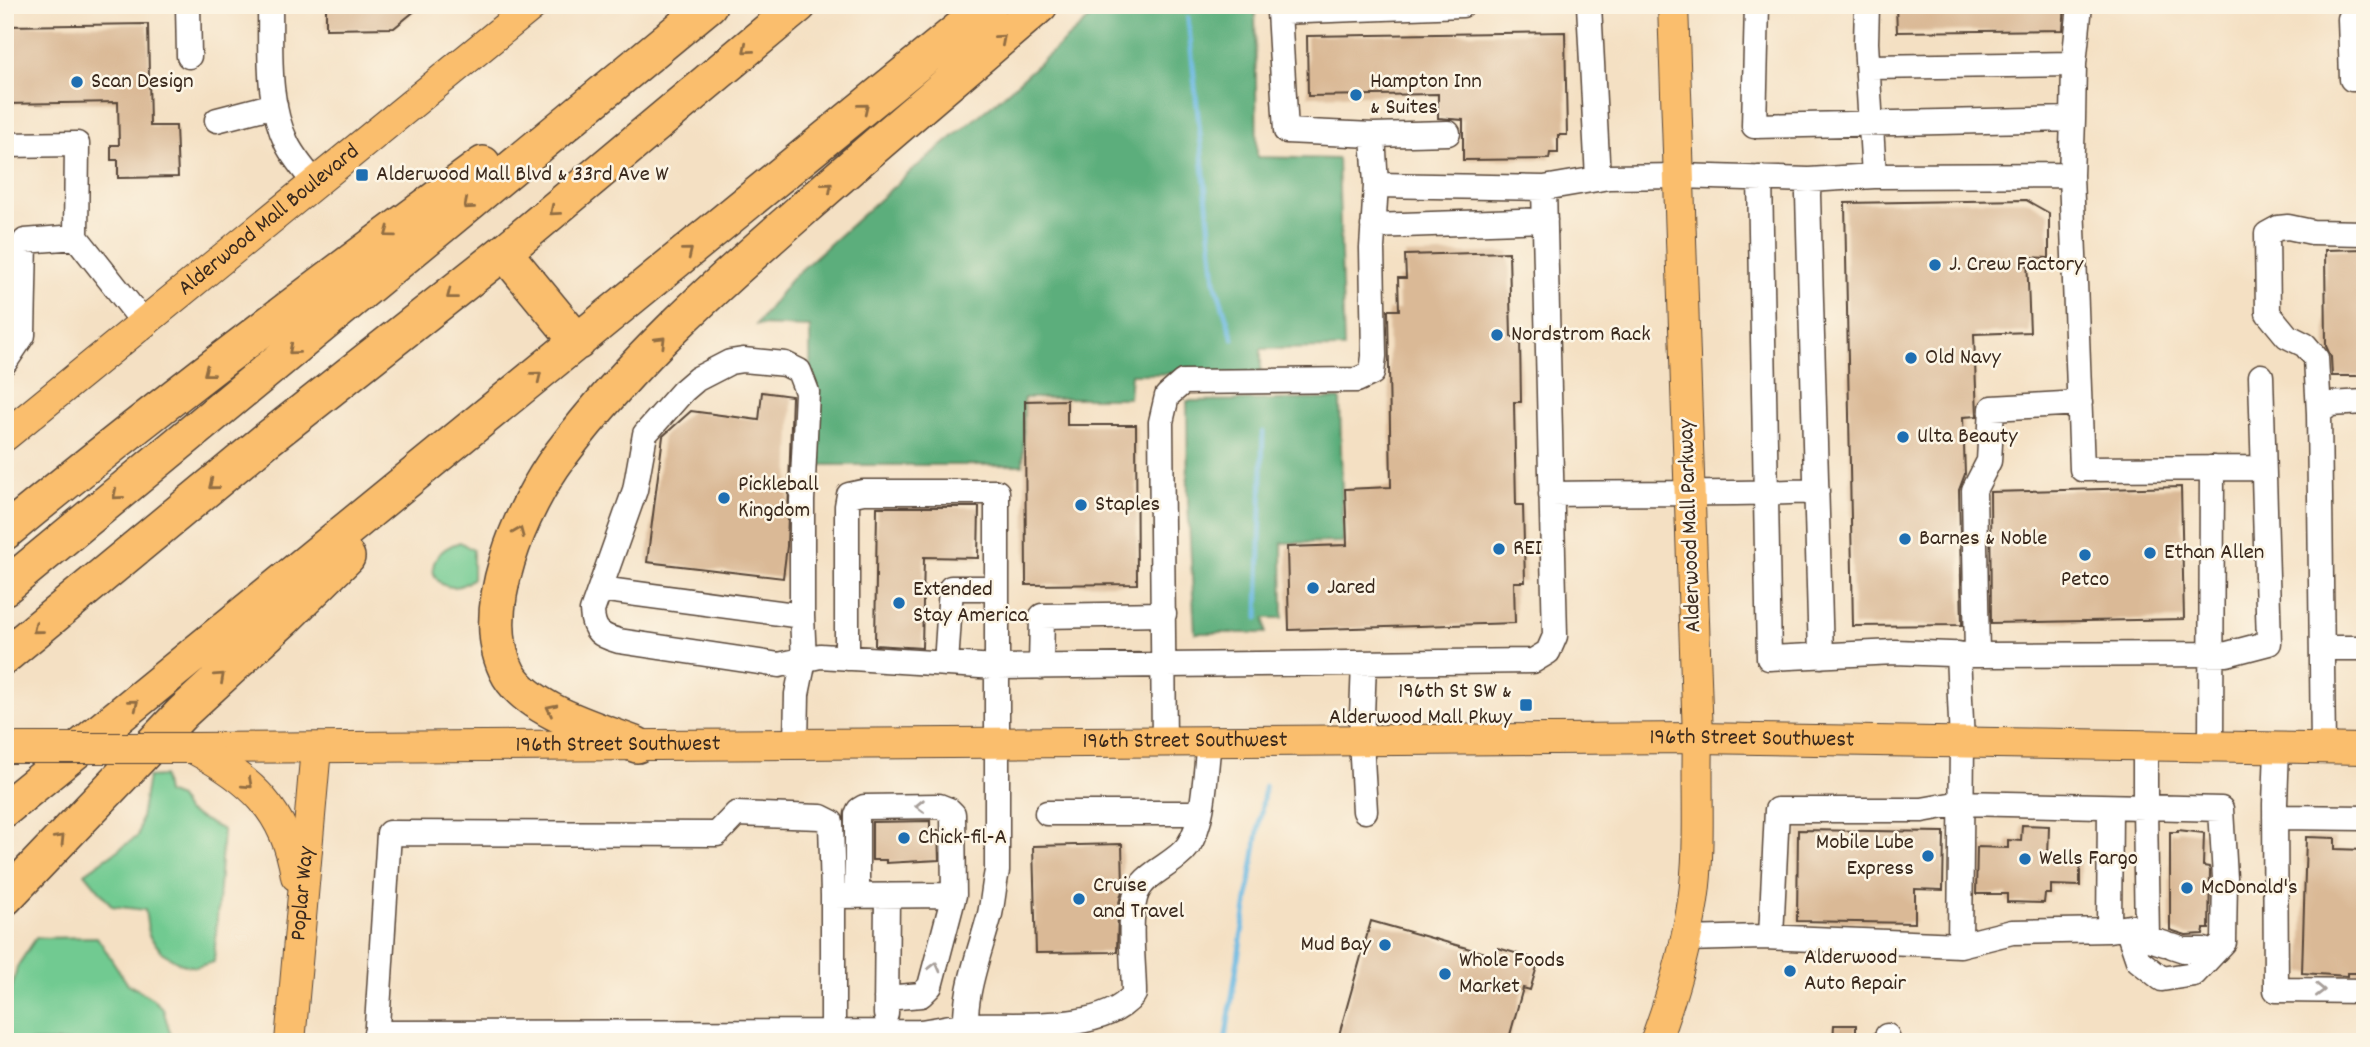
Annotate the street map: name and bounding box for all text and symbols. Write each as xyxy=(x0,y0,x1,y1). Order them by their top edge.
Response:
one-way arrow xyxy=(993,35,1006,47)
one-way arrow xyxy=(742,41,755,53)
place label: Scan Design xyxy=(91,66,194,99)
place label: Hampton Inn & Suites xyxy=(1370,66,1482,125)
marker: Scan Design xyxy=(69,74,85,90)
marker: Hampton Inn & Suites xyxy=(1348,87,1364,103)
one-way arrow xyxy=(855,104,868,116)
street label: Alderwood Mall Boulevard xyxy=(171,136,367,305)
place label: Alderwood Mall Blvd & 33rd Ave W xyxy=(376,159,669,192)
marker: Alderwood Mall Blvd & 33rd Ave W xyxy=(354,167,370,183)
one-way arrow xyxy=(820,183,833,195)
one-way arrow xyxy=(463,197,476,209)
one-way arrow xyxy=(549,203,562,215)
one-way arrow xyxy=(384,225,397,237)
one-way arrow xyxy=(680,248,693,261)
place label: J. Crew Factory xyxy=(1949,249,2084,282)
marker: J. Crew Factory xyxy=(1927,257,1943,273)
one-way arrow xyxy=(446,286,458,299)
place label: Nordstrom Rack xyxy=(1511,319,1651,352)
marker: Nordstrom Rack xyxy=(1489,327,1505,343)
one-way arrow xyxy=(653,337,665,349)
one-way arrow xyxy=(288,342,301,354)
place label: Old Navy xyxy=(1925,342,2001,375)
marker: Old Navy xyxy=(1903,350,1919,366)
one-way arrow xyxy=(204,363,216,376)
one-way arrow xyxy=(529,372,542,384)
street label: Alderwood Mall Parkway xyxy=(1671,418,1711,633)
place label: Ulta Beauty xyxy=(1917,421,2018,454)
marker: Ulta Beauty xyxy=(1895,429,1911,445)
place label: Pickleball Kingdom xyxy=(738,469,819,528)
one-way arrow xyxy=(208,476,220,489)
one-way arrow xyxy=(113,487,126,499)
place label: Staples xyxy=(1095,489,1160,522)
marker: Pickleball Kingdom xyxy=(716,490,732,506)
marker: Staples xyxy=(1073,497,1089,513)
place label: Barnes & Noble xyxy=(1919,523,2047,556)
one-way arrow xyxy=(511,527,525,539)
marker: Barnes & Noble xyxy=(1897,531,1913,547)
place label: REI xyxy=(1513,533,1542,566)
place label: Ethan Allen xyxy=(2164,537,2264,570)
marker: REI xyxy=(1491,541,1507,557)
marker: Ethan Allen xyxy=(2142,545,2158,561)
marker: Petco xyxy=(2077,547,2093,563)
place label: Petco xyxy=(2061,564,2109,597)
place label: Jared xyxy=(1327,572,1376,605)
place label: Extended Stay America xyxy=(913,574,1029,633)
marker: Jared xyxy=(1305,580,1321,596)
marker: Extended Stay America xyxy=(891,595,907,611)
one-way arrow xyxy=(33,621,45,634)
one-way arrow xyxy=(212,673,225,686)
place label: 196th St SW & Alderwood Mall Pkwy xyxy=(1329,676,1513,735)
marker: 196th St SW & Alderwood Mall Pkwy xyxy=(1518,697,1534,713)
one-way arrow xyxy=(127,700,139,713)
one-way arrow xyxy=(546,704,558,718)
street label: 196th Street Southwest xyxy=(1649,721,1855,757)
street label: 196th Street Southwest xyxy=(1082,724,1288,759)
street label: 196th Street Southwest xyxy=(515,728,721,762)
one-way arrow xyxy=(240,776,253,788)
one-way arrow xyxy=(914,799,925,814)
place label: Chick-fil-A xyxy=(918,822,1007,855)
place label: Mobile Lube Express xyxy=(1816,827,1914,886)
marker: Chick-fil-A xyxy=(896,830,912,846)
one-way arrow xyxy=(52,834,65,847)
place label: Wells Fargo xyxy=(2039,843,2138,876)
street label: Poplar Way xyxy=(283,844,324,942)
marker: Mobile Lube Express xyxy=(1920,848,1936,864)
marker: Wells Fargo xyxy=(2017,851,2033,867)
place label: Cruise and Travel xyxy=(1093,870,1185,929)
place label: McDonald's xyxy=(2201,872,2298,905)
marker: McDonald's xyxy=(2179,880,2195,896)
marker: Cruise and Travel xyxy=(1071,891,1087,907)
place label: Mud Bay xyxy=(1301,929,1372,962)
marker: Mud Bay xyxy=(1377,937,1393,953)
place label: Alderwood Auto Repair xyxy=(1804,942,1906,1001)
place label: Whole Foods Market xyxy=(1459,945,1565,1004)
one-way arrow xyxy=(927,961,941,973)
marker: Alderwood Auto Repair xyxy=(1782,963,1798,979)
marker: Whole Foods Market xyxy=(1437,966,1453,982)
one-way arrow xyxy=(2316,982,2326,998)

